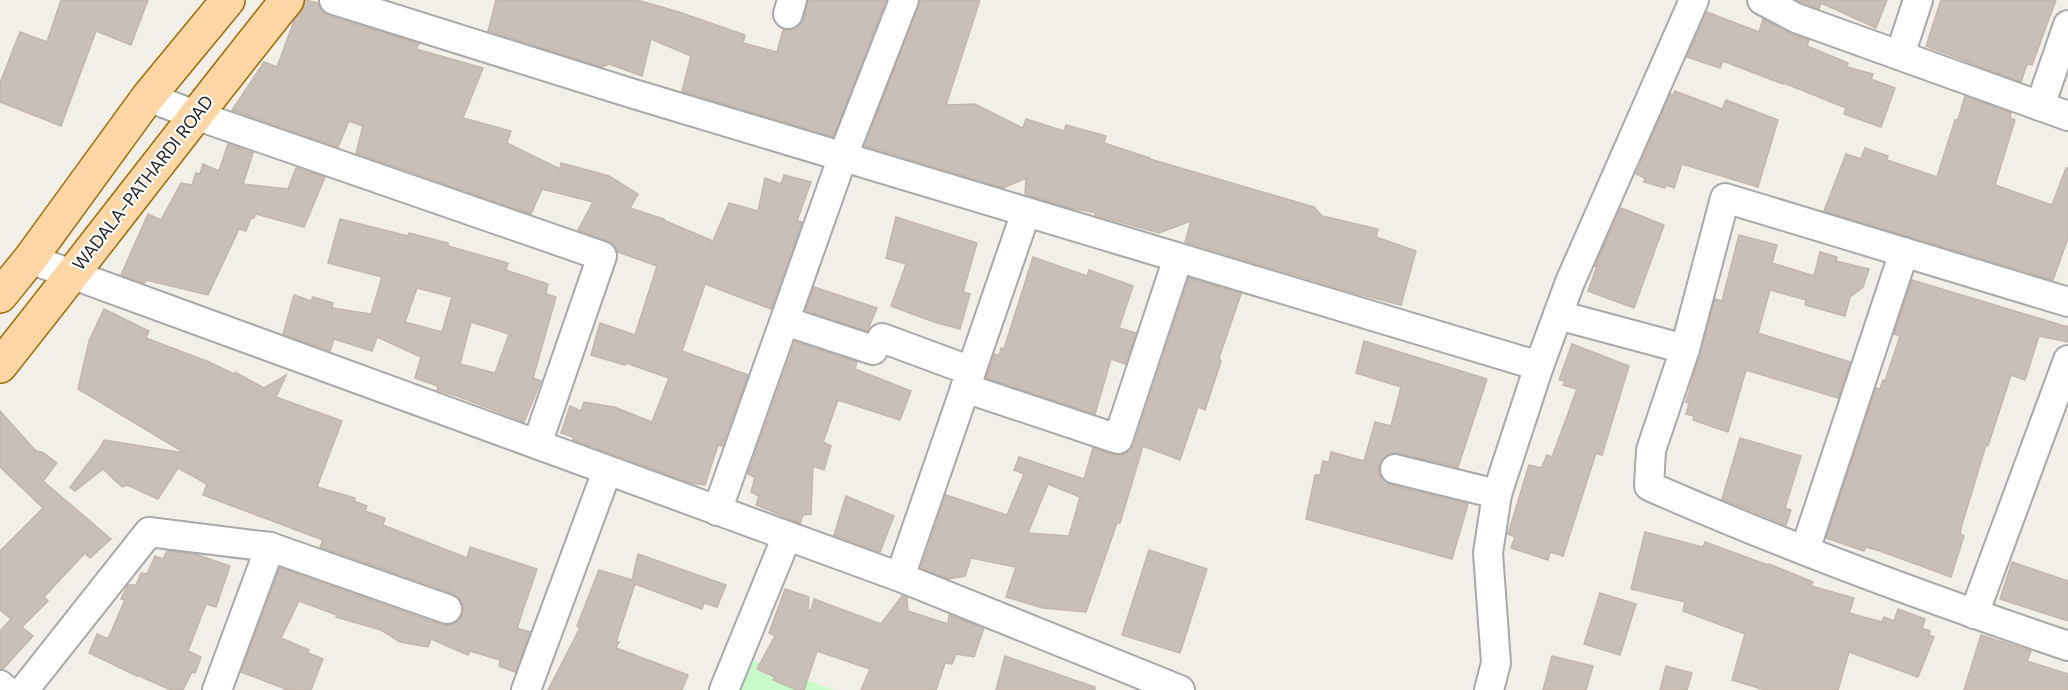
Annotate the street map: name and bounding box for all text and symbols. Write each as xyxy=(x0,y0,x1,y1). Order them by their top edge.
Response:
street label: WADALA-PATHARDI ROAD xyxy=(67,90,219,276)

